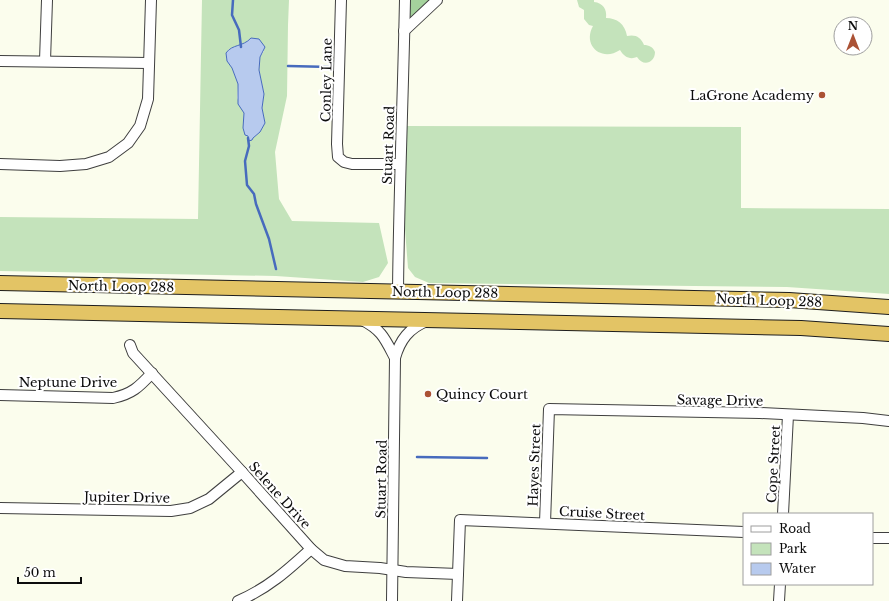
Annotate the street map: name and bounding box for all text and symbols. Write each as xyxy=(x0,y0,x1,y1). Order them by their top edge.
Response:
north arrow xyxy=(833,16,873,56)
text: N xyxy=(848,19,859,33)
street label: Conley Lane xyxy=(317,38,336,122)
place label: LaGrone Academy xyxy=(690,87,815,104)
marker: LaGrone Academy xyxy=(817,90,827,100)
street label: Stuart Road xyxy=(379,105,398,185)
street label: North Loop 288 xyxy=(68,277,174,296)
street label: North Loop 288 xyxy=(392,283,498,302)
street label: North Loop 288 xyxy=(716,290,823,311)
street label: Neptune Drive xyxy=(19,374,117,391)
place label: Quincy Court xyxy=(436,386,528,403)
marker: Quincy Court xyxy=(423,389,433,399)
street label: Savage Drive xyxy=(677,391,763,410)
street label: Hayes Street xyxy=(525,423,544,507)
street label: Cope Street xyxy=(763,425,784,503)
street label: Stuart Road xyxy=(372,439,391,518)
street label: Selene Drive xyxy=(245,458,314,533)
street label: Jupiter Drive xyxy=(82,488,170,507)
street label: Cruise Street xyxy=(559,503,645,524)
legend xyxy=(743,513,873,585)
text: Road xyxy=(779,521,811,536)
text: Park xyxy=(779,541,807,556)
scale bar xyxy=(18,559,81,585)
text: Water xyxy=(778,561,816,576)
text: 50 m xyxy=(24,565,56,580)

